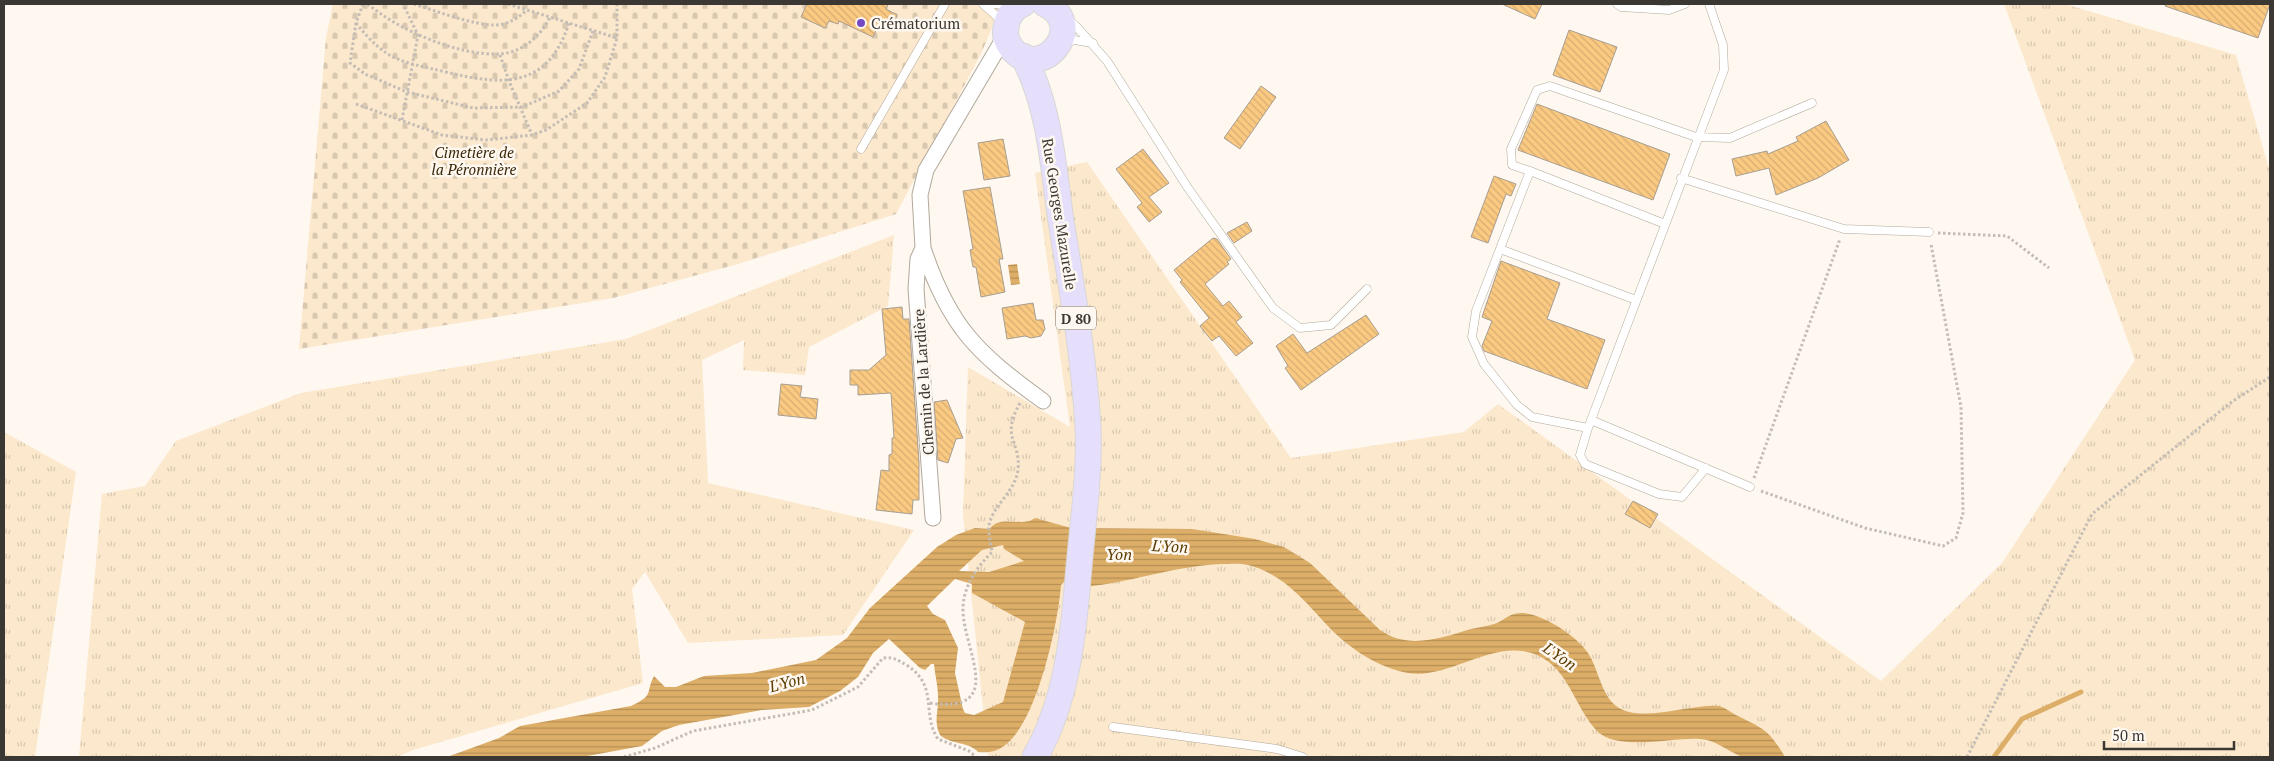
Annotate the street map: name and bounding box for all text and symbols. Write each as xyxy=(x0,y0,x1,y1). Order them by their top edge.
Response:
place label: Crématorium xyxy=(871,13,960,33)
marker: Crématorium xyxy=(855,17,867,29)
street label: Rue Georges Mazurelle xyxy=(1038,137,1082,291)
park label: Cimetière de la Péronnière xyxy=(432,142,517,179)
road number: D 80 xyxy=(1056,306,1096,330)
street label: Chemin de la Lardière xyxy=(908,308,938,456)
water label: L'Yon xyxy=(1150,534,1189,558)
water label: Yon xyxy=(1106,543,1132,565)
water label: L'Yon xyxy=(1538,636,1581,675)
water label: L'Yon xyxy=(766,667,807,698)
scale bar xyxy=(2104,718,2234,750)
text: 50 m xyxy=(2112,725,2145,745)

